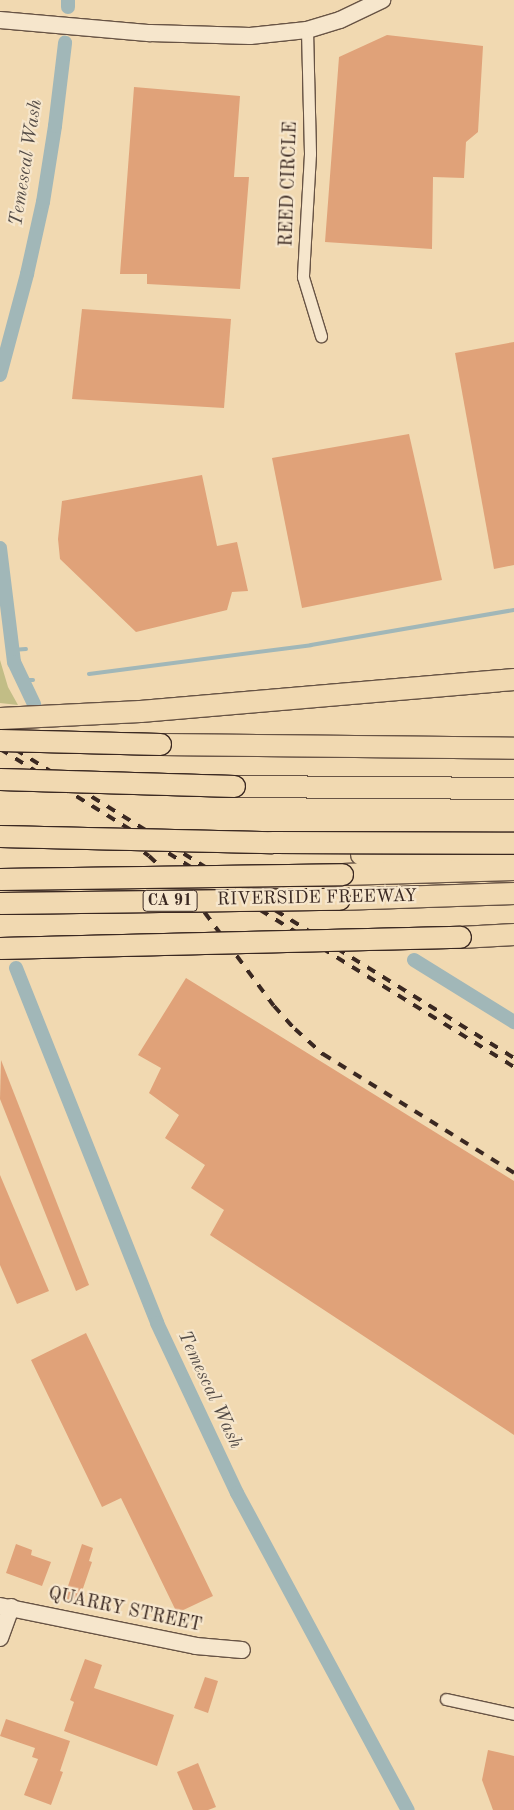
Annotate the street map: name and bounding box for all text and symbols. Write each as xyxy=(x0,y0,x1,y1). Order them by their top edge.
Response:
water label: Temescal Wash xyxy=(6,98,48,228)
street label: REED CIRCLE xyxy=(276,121,302,247)
street label: RIVERSIDE FREEWAY xyxy=(217,885,417,911)
road number: CA 91 xyxy=(142,888,198,914)
water label: Temescal Wash xyxy=(172,1327,246,1453)
street label: QUARRY STREET xyxy=(46,1583,204,1637)

